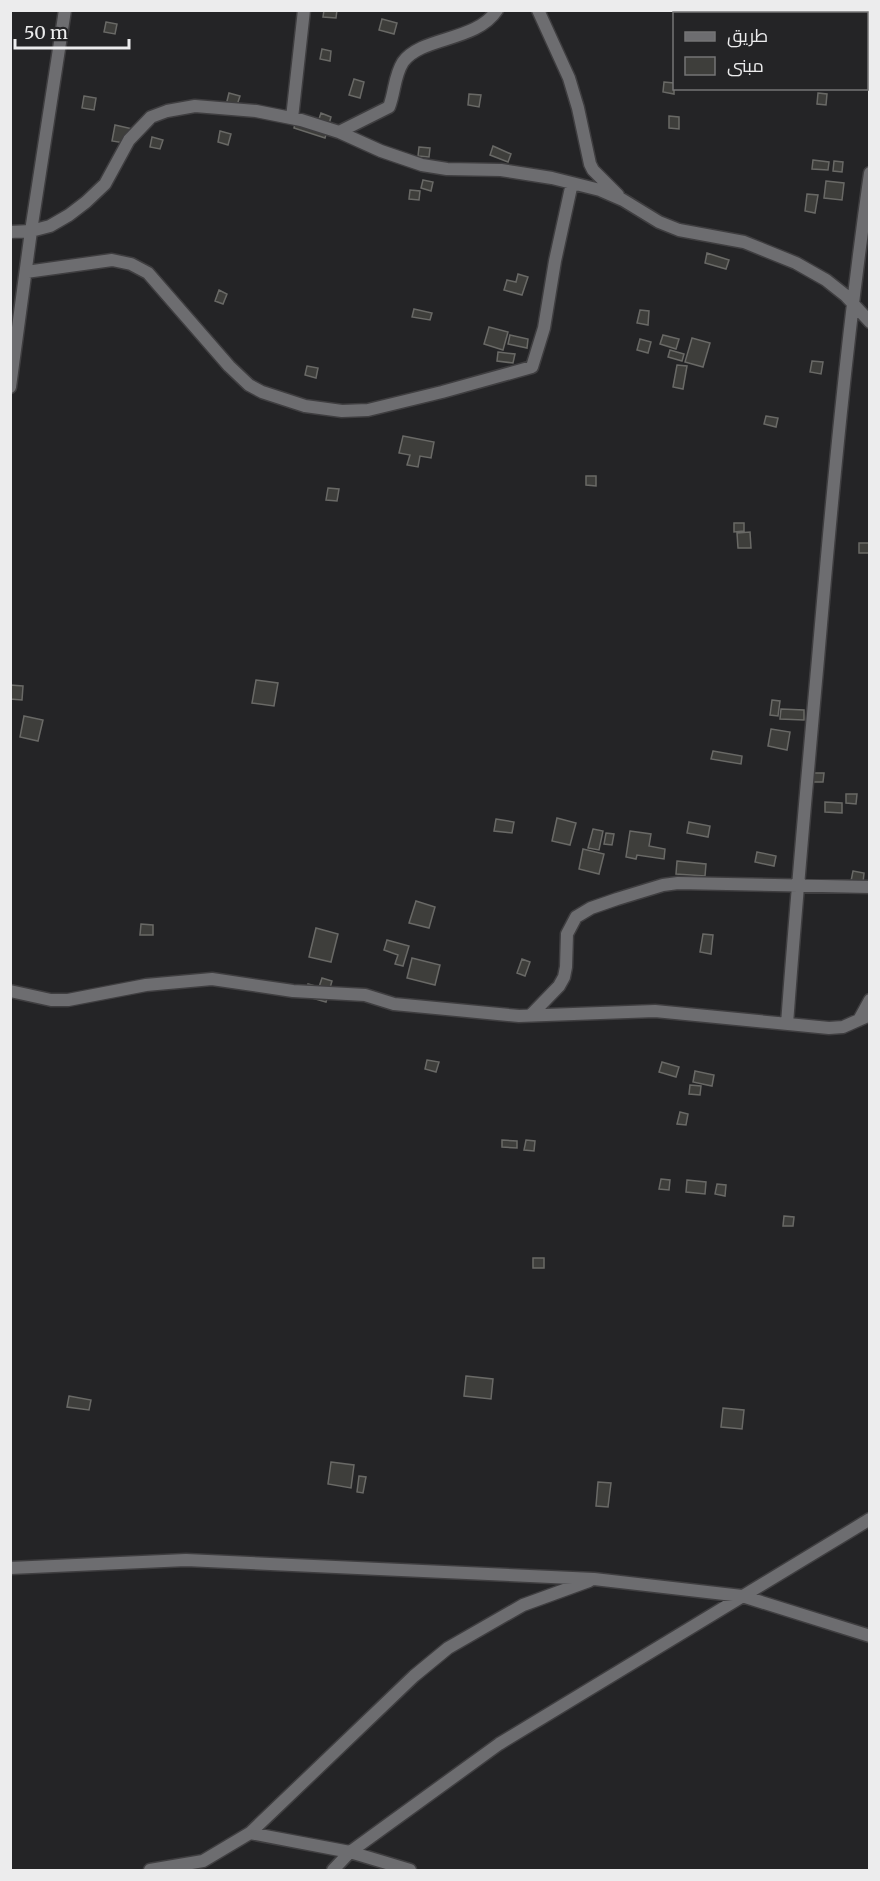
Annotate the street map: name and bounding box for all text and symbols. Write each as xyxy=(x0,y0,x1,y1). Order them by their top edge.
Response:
scale bar xyxy=(15,12,129,50)
legend xyxy=(673,12,868,90)
text: 50 m xyxy=(24,21,68,44)
text: طريق xyxy=(727,24,768,48)
text: مبنى xyxy=(727,54,764,77)

